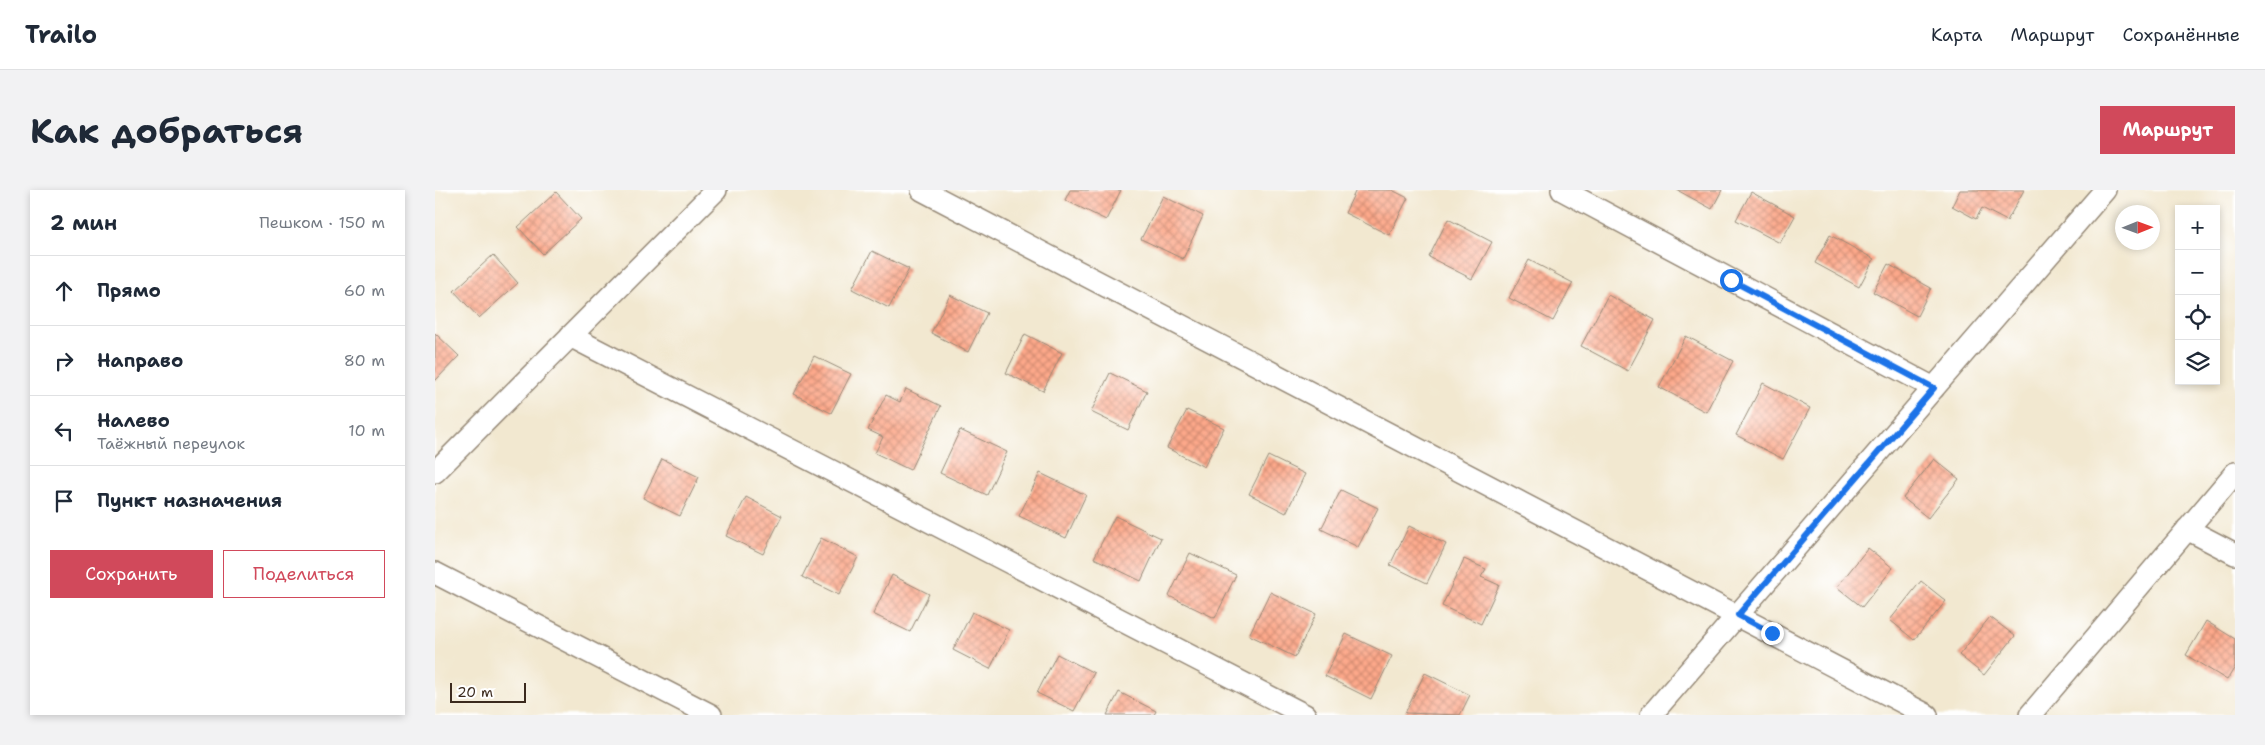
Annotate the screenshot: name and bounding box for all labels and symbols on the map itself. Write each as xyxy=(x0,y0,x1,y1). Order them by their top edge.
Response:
north arrow xyxy=(2115,205,2160,250)
route start xyxy=(1720,269,1743,292)
route end xyxy=(1761,622,1784,645)
scale bar xyxy=(450,680,526,703)

